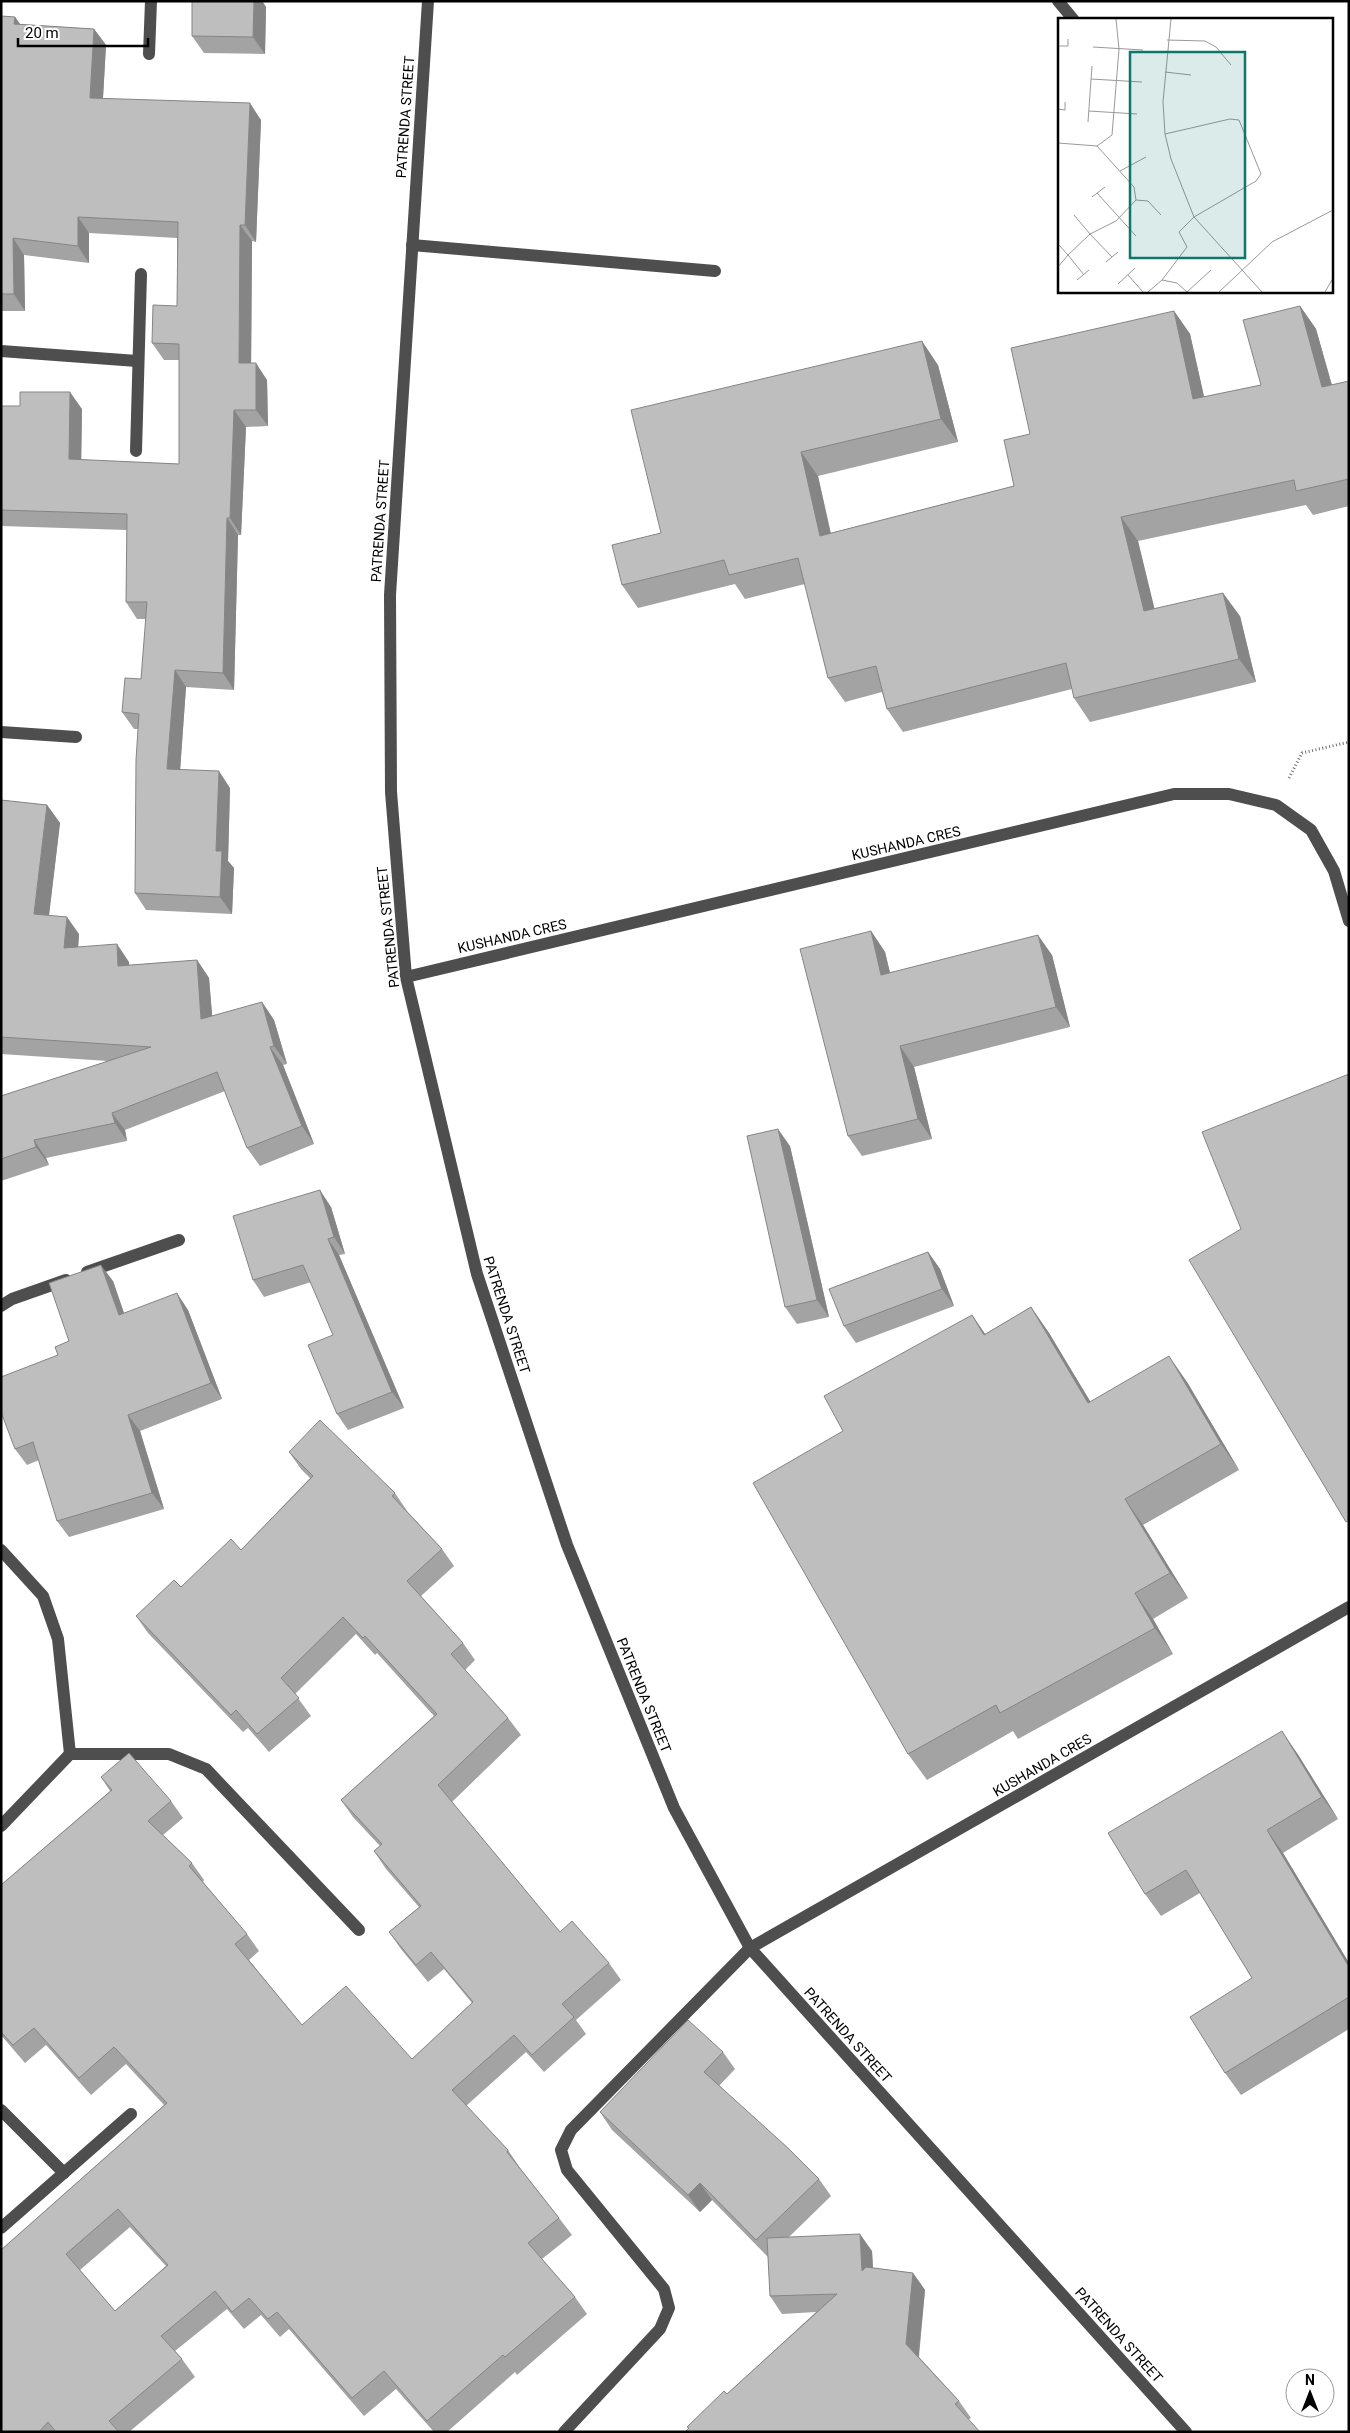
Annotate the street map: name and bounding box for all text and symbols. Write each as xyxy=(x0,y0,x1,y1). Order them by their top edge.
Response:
scale bar xyxy=(18,15,148,47)
inset map xyxy=(1058,18,1332,292)
text: 20 m xyxy=(25,24,59,42)
street label: PATRENDA STREET xyxy=(393,55,417,179)
street label: PATRENDA STREET xyxy=(368,459,392,583)
street label: KUSHANDA CRES xyxy=(850,823,962,863)
street label: PATRENDA STREET xyxy=(374,865,402,989)
street label: KUSHANDA CRES xyxy=(456,916,568,956)
street label: PATRENDA STREET xyxy=(480,1254,534,1376)
street label: PATRENDA STREET xyxy=(614,1635,675,1755)
street label: KUSHANDA CRES xyxy=(990,1730,1094,1800)
street label: PATRENDA STREET xyxy=(801,1984,895,2086)
street label: PATRENDA STREET xyxy=(1072,2284,1166,2386)
north arrow xyxy=(1285,2368,1335,2418)
text: N xyxy=(1305,2372,1315,2388)

